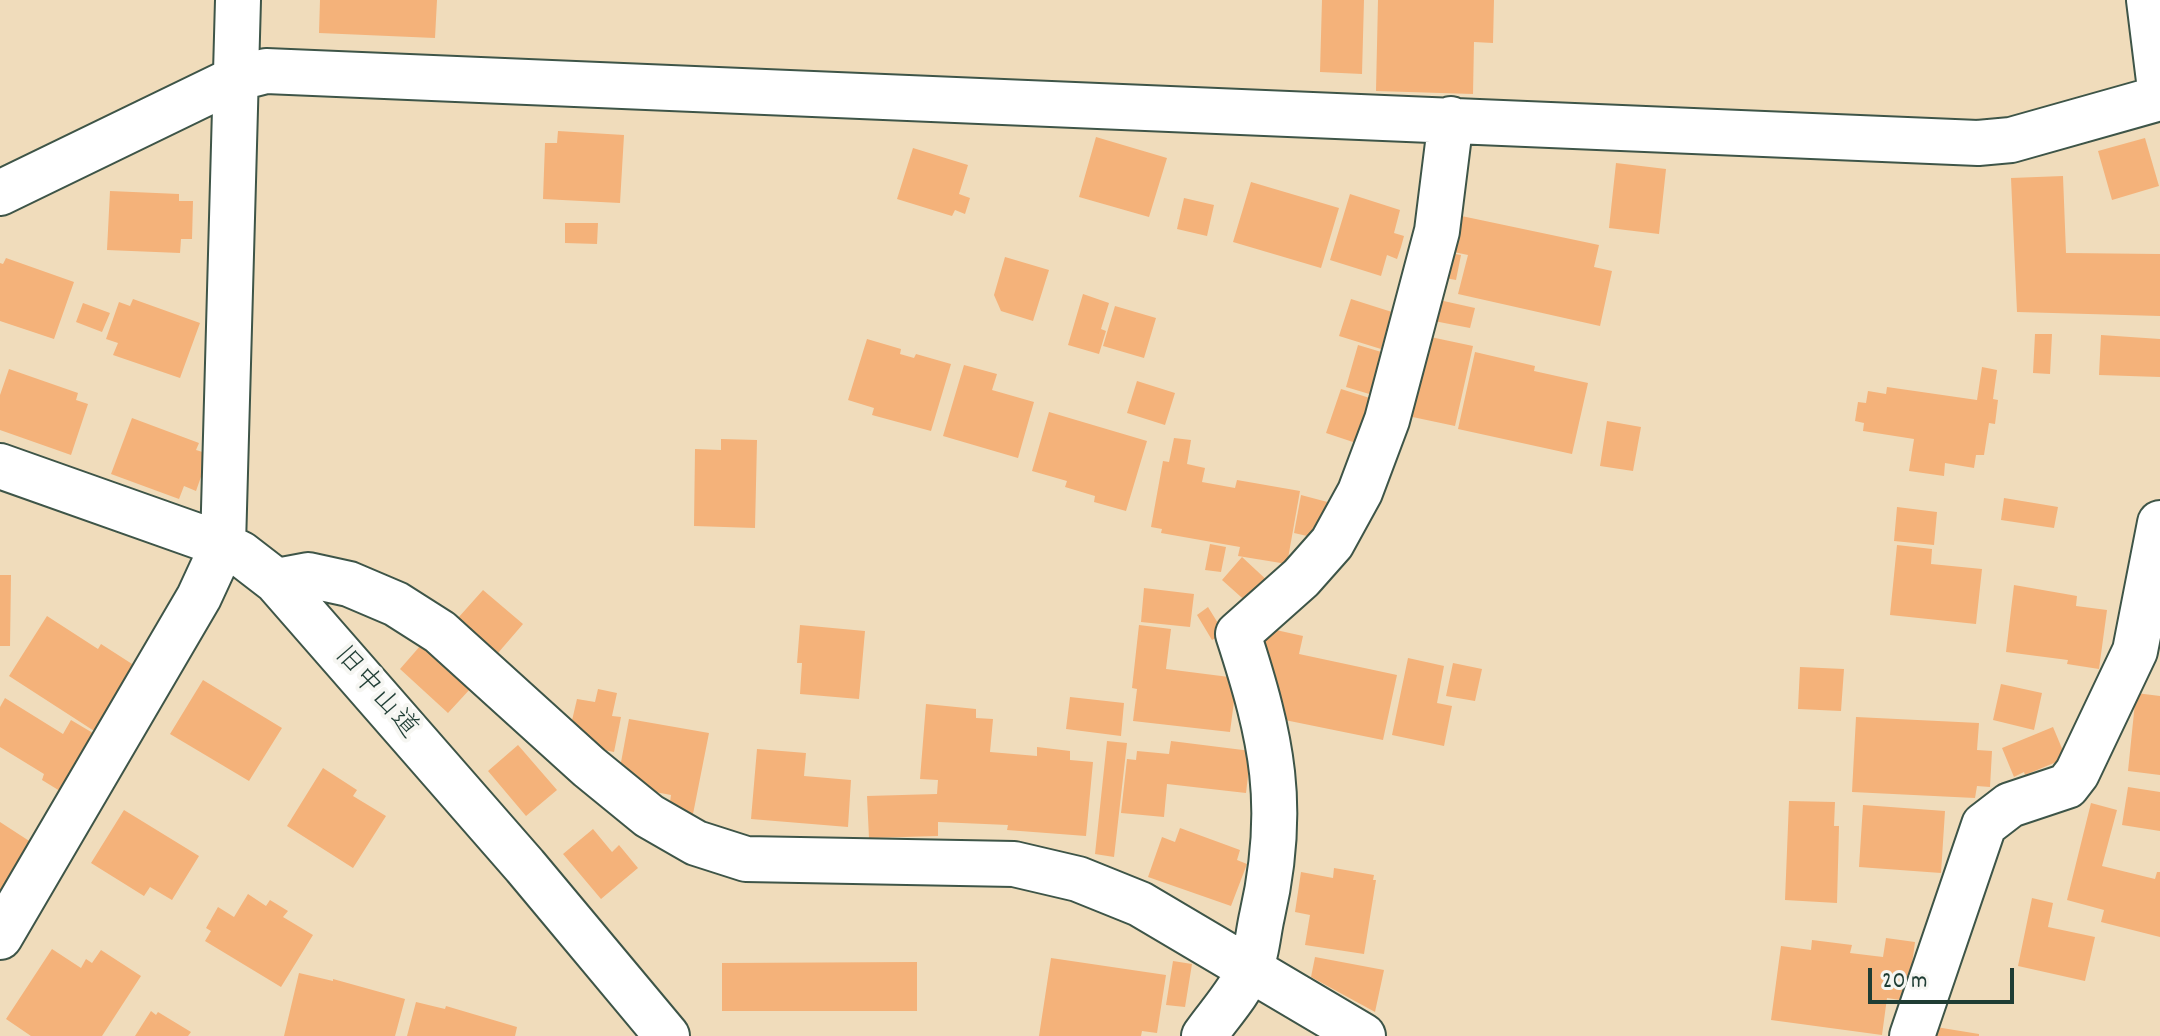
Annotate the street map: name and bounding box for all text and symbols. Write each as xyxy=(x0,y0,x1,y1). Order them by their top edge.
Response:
street label: 旧中山道 xyxy=(325,641,423,747)
scale bar xyxy=(1872,952,2018,1002)
text: 20 m xyxy=(1882,965,1928,999)

